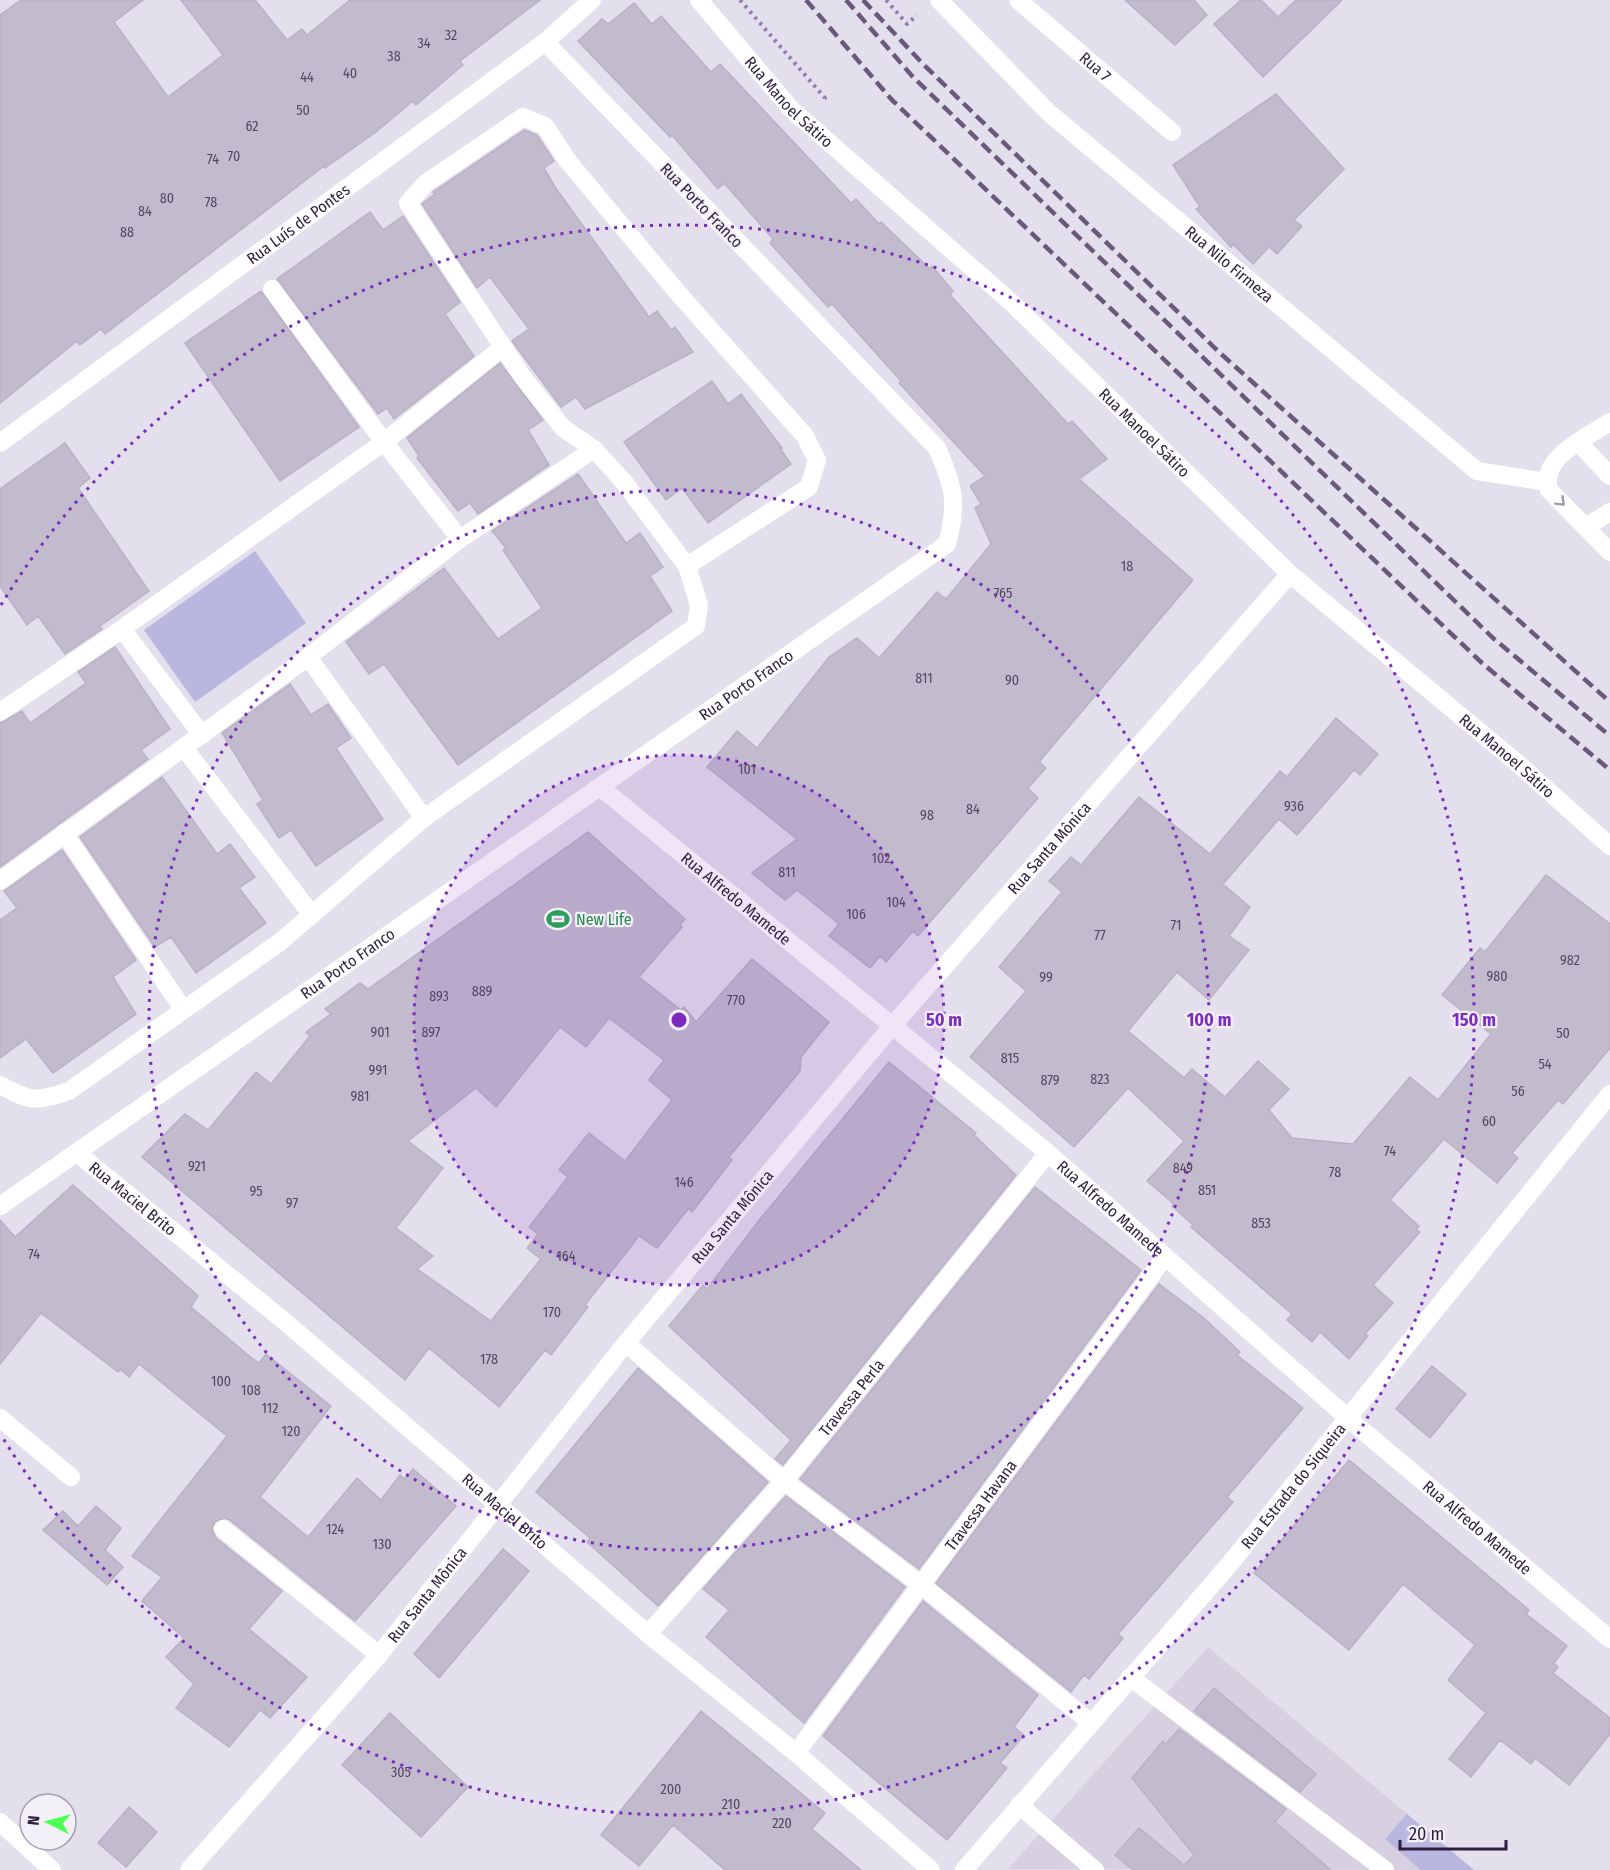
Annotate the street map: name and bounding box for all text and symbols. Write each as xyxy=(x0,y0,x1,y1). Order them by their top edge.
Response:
house number: 32 xyxy=(445,27,457,44)
house number: 34 xyxy=(417,35,431,52)
house number: 38 xyxy=(387,48,401,65)
street label: Rua 7 xyxy=(1076,48,1115,86)
street label: Rua Manoel Sátiro xyxy=(741,53,837,152)
house number: 40 xyxy=(343,65,357,82)
house number: 44 xyxy=(300,69,314,86)
house number: 50 xyxy=(296,102,310,119)
house number: 62 xyxy=(246,118,259,135)
house number: 70 xyxy=(228,148,240,165)
house number: 74 xyxy=(207,151,219,168)
street label: Rua Porto Franco xyxy=(656,159,747,252)
street label: Rua Luís de Pontes xyxy=(243,180,354,268)
house number: 80 xyxy=(160,190,174,207)
house number: 78 xyxy=(205,194,217,211)
house number: 84 xyxy=(138,203,152,220)
street label: Rua Nilo Firmeza xyxy=(1181,222,1277,307)
house number: 88 xyxy=(120,224,134,241)
street label: Rua Manoel Sátiro xyxy=(1095,384,1194,481)
one-way arrow xyxy=(1554,495,1565,506)
house number: 18 xyxy=(1121,558,1133,575)
house number: 765 xyxy=(994,585,1012,602)
street label: Rua Porto Franco xyxy=(695,646,797,725)
house number: 811 xyxy=(915,670,933,687)
house number: 90 xyxy=(1005,672,1019,689)
street label: Rua Manoel Sátiro xyxy=(1455,710,1558,802)
house number: 101 xyxy=(738,761,756,778)
street label: Rua Santa Mônica xyxy=(1004,798,1095,898)
house number: 936 xyxy=(1284,798,1304,815)
house number: 84 xyxy=(966,801,980,818)
house number: 98 xyxy=(920,807,934,824)
street label: Rua Alfredo Mamede xyxy=(677,848,795,949)
house number: 102 xyxy=(872,850,890,867)
house number: 811 xyxy=(778,864,796,881)
house number: 104 xyxy=(886,894,906,911)
sports icon: New Life xyxy=(545,906,571,932)
house number: 106 xyxy=(846,906,866,923)
place label: New Life xyxy=(576,910,632,929)
house number: 71 xyxy=(1171,917,1181,934)
street label: Rua Porto Franco xyxy=(297,924,399,1003)
house number: 77 xyxy=(1094,927,1106,944)
house number: 982 xyxy=(1560,952,1580,969)
house number: 980 xyxy=(1486,968,1508,985)
house number: 99 xyxy=(1039,969,1053,986)
house number: 889 xyxy=(472,983,492,1000)
house number: 893 xyxy=(429,988,449,1005)
house number: 770 xyxy=(727,992,745,1009)
text: 50 m xyxy=(926,1009,962,1031)
text: 100 m xyxy=(1187,1009,1231,1031)
text: 150 m xyxy=(1452,1009,1496,1031)
centre of rings xyxy=(669,1010,689,1030)
house number: 901 xyxy=(370,1024,390,1041)
house number: 897 xyxy=(421,1024,441,1041)
house number: 50 xyxy=(1556,1025,1570,1042)
house number: 815 xyxy=(1001,1050,1019,1067)
house number: 54 xyxy=(1538,1056,1552,1073)
house number: 991 xyxy=(369,1062,387,1079)
house number: 823 xyxy=(1090,1071,1110,1088)
house number: 879 xyxy=(1040,1072,1060,1089)
house number: 56 xyxy=(1511,1083,1525,1100)
house number: 981 xyxy=(351,1088,369,1105)
house number: 60 xyxy=(1482,1113,1496,1130)
house number: 74 xyxy=(1384,1143,1396,1160)
street label: Rua Alfredo Mamede xyxy=(1053,1157,1168,1261)
street label: Rua Maciel Brito xyxy=(85,1158,180,1240)
house number: 921 xyxy=(188,1158,206,1175)
house number: 849 xyxy=(1173,1160,1193,1177)
house number: 78 xyxy=(1329,1164,1341,1181)
street label: Rua Santa Mônica xyxy=(688,1166,777,1268)
house number: 146 xyxy=(674,1174,694,1191)
house number: 851 xyxy=(1198,1182,1216,1199)
house number: 95 xyxy=(249,1183,263,1200)
house number: 97 xyxy=(286,1195,298,1212)
house number: 853 xyxy=(1251,1215,1271,1232)
house number: 74 xyxy=(28,1246,40,1263)
house number: 164 xyxy=(556,1248,576,1265)
house number: 170 xyxy=(543,1304,561,1321)
house number: 178 xyxy=(480,1351,498,1368)
street label: Travessa Perla xyxy=(815,1355,888,1440)
house number: 100 xyxy=(211,1373,231,1390)
house number: 108 xyxy=(241,1382,261,1399)
house number: 112 xyxy=(262,1400,278,1417)
street label: Rua Estrada do Siqueira xyxy=(1237,1419,1350,1553)
house number: 120 xyxy=(282,1423,300,1440)
street label: Travessa Havana xyxy=(941,1456,1021,1554)
street label: Rua Maciel Brito xyxy=(458,1469,551,1553)
street label: Rua Alfredo Mamede xyxy=(1419,1476,1535,1579)
house number: 124 xyxy=(326,1521,344,1538)
house number: 130 xyxy=(372,1536,392,1553)
street label: Rua Santa Mônica xyxy=(384,1543,471,1646)
house number: 305 xyxy=(391,1764,411,1781)
house number: 200 xyxy=(661,1781,681,1798)
north arrow xyxy=(18,1792,78,1852)
house number: 210 xyxy=(722,1796,740,1813)
scale bar xyxy=(1400,1813,1506,1851)
text: N xyxy=(24,1815,44,1826)
house number: 220 xyxy=(772,1815,792,1832)
text: 20 m xyxy=(1409,1823,1444,1845)

